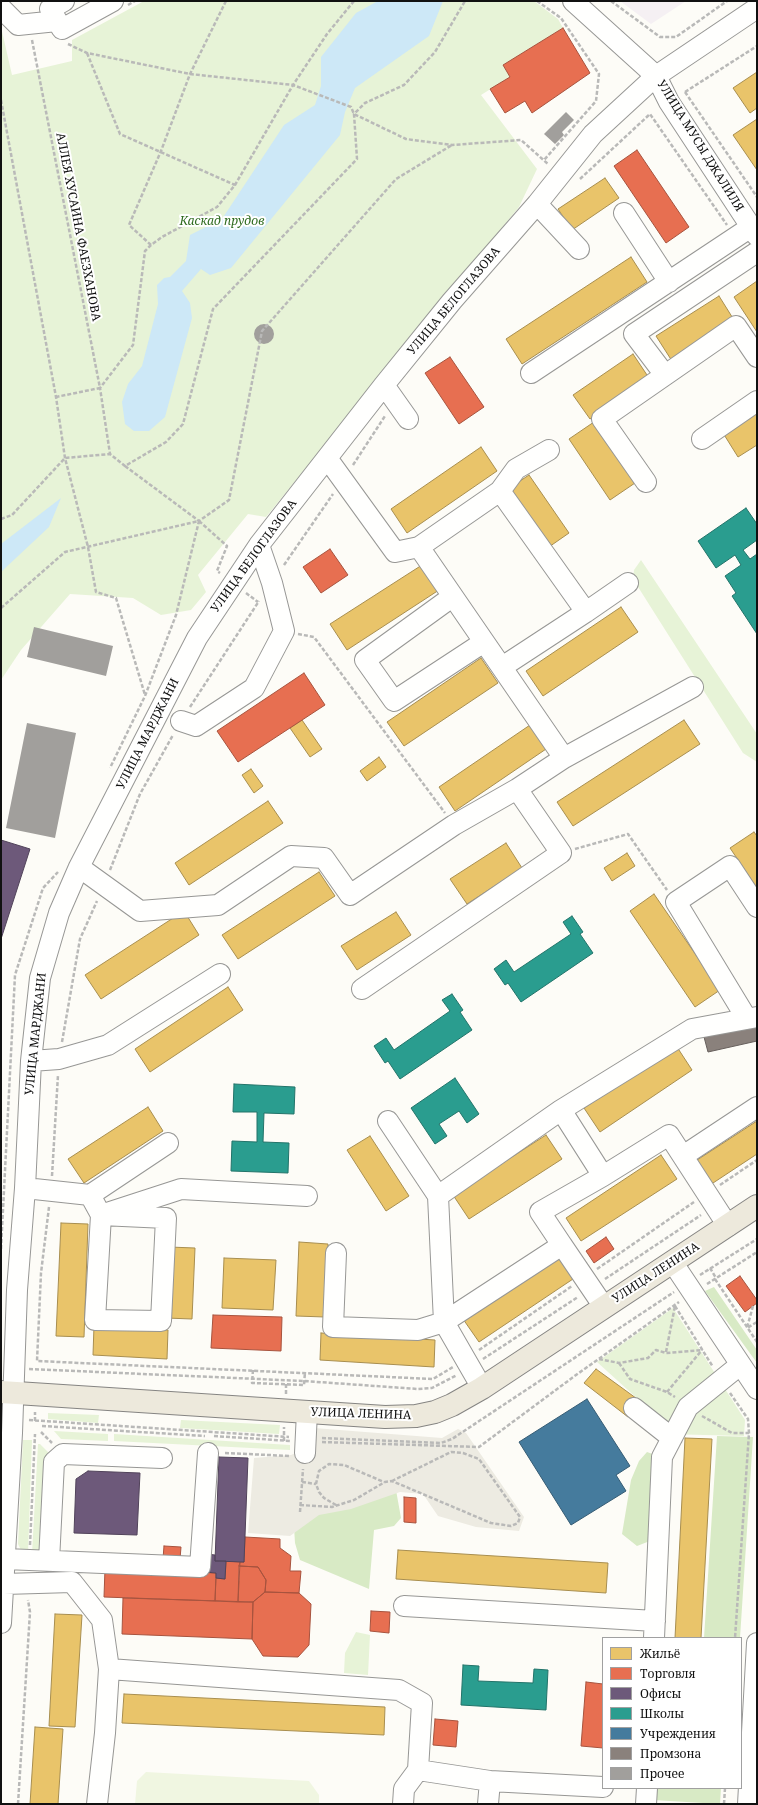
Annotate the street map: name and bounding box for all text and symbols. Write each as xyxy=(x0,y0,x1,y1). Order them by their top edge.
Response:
street label: УЛИЦА МУСЫ ДЖАЛИЛЯ xyxy=(654,78,746,214)
street label: АЛЛЕЯ ХУСАИНА ФАЕЗХАНОВА xyxy=(53,132,103,322)
park label: Каскад прудов xyxy=(180,215,264,229)
street label: УЛИЦА БЕЛОГЛАЗОВА xyxy=(405,244,503,358)
street label: УЛИЦА БЕЛОГЛАЗОВА xyxy=(208,497,300,615)
street label: УЛИЦА МАРДЖАНИ xyxy=(114,676,182,792)
street label: УЛИЦА МАРДЖАНИ xyxy=(22,972,50,1096)
street label: УЛИЦА ЛЕНИНА xyxy=(610,1239,702,1307)
street label: УЛИЦА ЛЕНИНА xyxy=(310,1405,412,1423)
legend xyxy=(602,1637,742,1789)
text: Жильё xyxy=(640,1645,680,1662)
text: Торговля xyxy=(640,1665,696,1682)
text: Офисы xyxy=(640,1685,681,1702)
text: Школы xyxy=(640,1705,684,1722)
text: Учреждения xyxy=(640,1725,716,1742)
text: Промзона xyxy=(640,1745,701,1762)
text: Прочее xyxy=(640,1765,684,1782)

